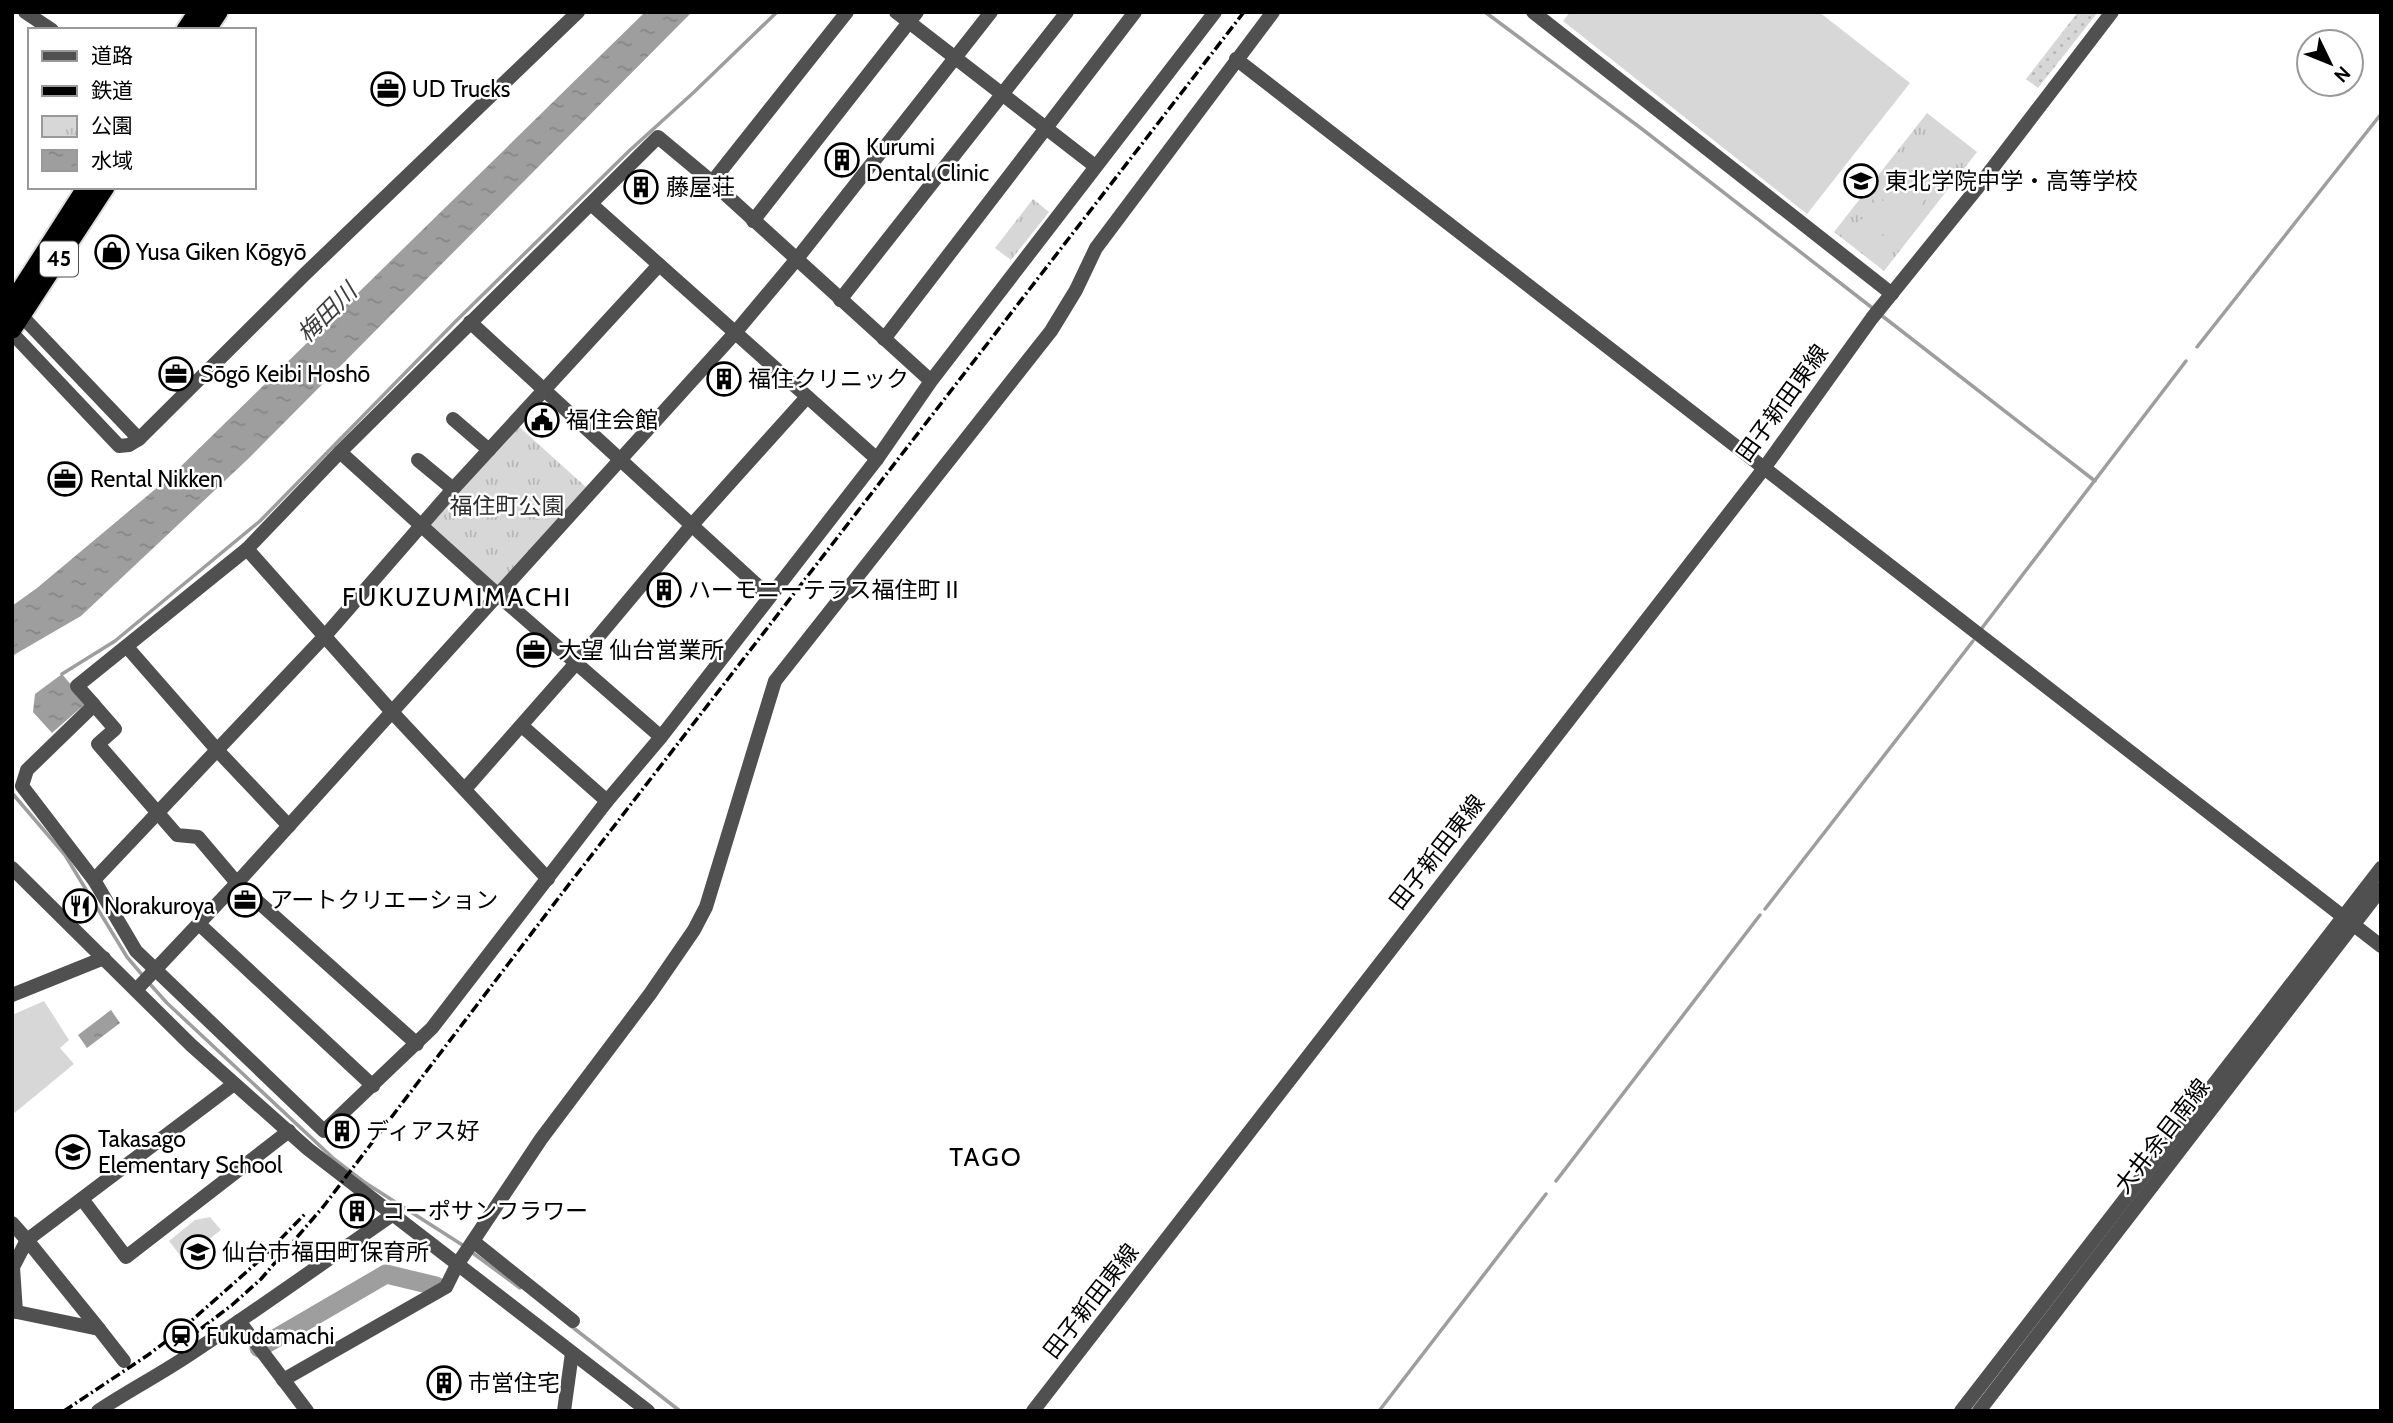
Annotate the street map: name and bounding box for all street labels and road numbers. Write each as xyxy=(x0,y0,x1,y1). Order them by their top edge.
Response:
road number: 45 xyxy=(40,242,78,276)
street label: 田子新田東線 xyxy=(1730,339,1834,467)
street label: 田子新田東線 xyxy=(1383,789,1491,915)
street label: 大井余目南線 xyxy=(2108,1073,2216,1199)
street label: 田子新田東線 xyxy=(1037,1238,1145,1364)

